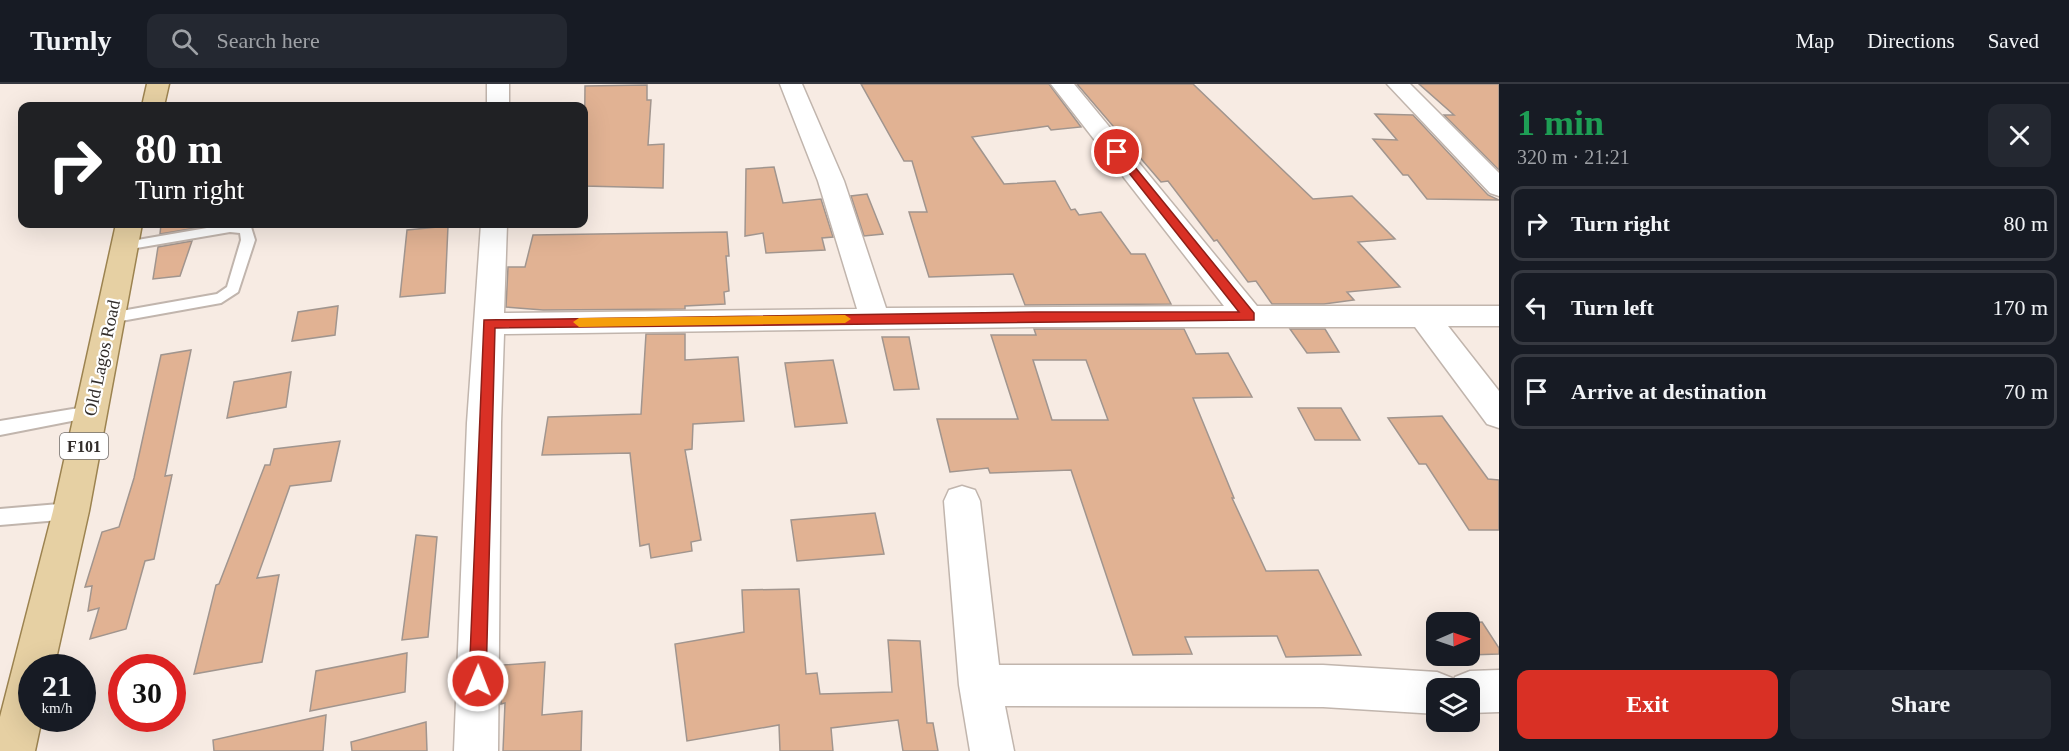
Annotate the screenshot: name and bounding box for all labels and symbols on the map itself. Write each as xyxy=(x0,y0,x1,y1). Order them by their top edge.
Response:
pin xyxy=(1091,126,1142,177)
street label: Old Lagos Road xyxy=(80,298,124,418)
road number: F101 xyxy=(60,433,108,459)
north arrow xyxy=(1426,612,1480,666)
position arrow xyxy=(446,649,510,713)
speed limit sign: 30 xyxy=(108,654,186,732)

